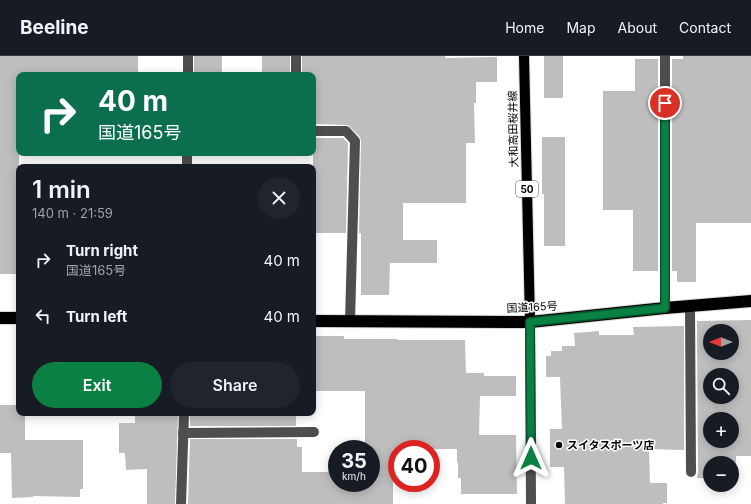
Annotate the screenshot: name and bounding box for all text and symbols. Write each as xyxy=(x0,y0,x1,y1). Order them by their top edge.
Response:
text: Beeline xyxy=(20,16,89,39)
text: Home xyxy=(505,19,544,36)
text: Map xyxy=(566,19,596,36)
text: About xyxy=(618,19,657,36)
text: Contact xyxy=(679,19,731,36)
text: 40 m xyxy=(98,84,168,118)
pin xyxy=(648,86,682,120)
icon: right xyxy=(32,88,84,140)
street label: 大和高田桜井線 xyxy=(505,90,521,168)
icon: arrive xyxy=(654,92,676,114)
text: 国道165号 xyxy=(98,122,181,143)
text: 1 min xyxy=(32,175,91,204)
button: close xyxy=(258,177,300,219)
road number: 50 xyxy=(516,181,538,197)
text: 140 m · 21:59 xyxy=(32,205,113,221)
text: Turn right xyxy=(66,241,138,260)
icon: right xyxy=(32,249,54,271)
text: 40 m xyxy=(263,251,300,270)
text: 国道165号 xyxy=(66,262,126,278)
street label: 国道165号 xyxy=(506,299,558,315)
icon: left xyxy=(32,305,54,327)
text: Turn left xyxy=(66,307,127,326)
text: 40 m xyxy=(263,307,300,326)
north arrow xyxy=(703,324,739,360)
map controls xyxy=(703,324,739,492)
button: Exit xyxy=(32,362,162,408)
button: Share xyxy=(170,362,300,408)
button: search xyxy=(703,368,739,404)
button: + xyxy=(703,412,739,448)
position arrow xyxy=(510,437,552,479)
place label: スイタスポーツ店 xyxy=(567,438,654,452)
speed limit sign: 40 xyxy=(388,440,440,492)
marker: スイタスポーツ店 xyxy=(554,440,564,450)
text: 35 xyxy=(341,449,367,473)
button: − xyxy=(703,456,739,492)
text: km/h xyxy=(342,470,366,482)

